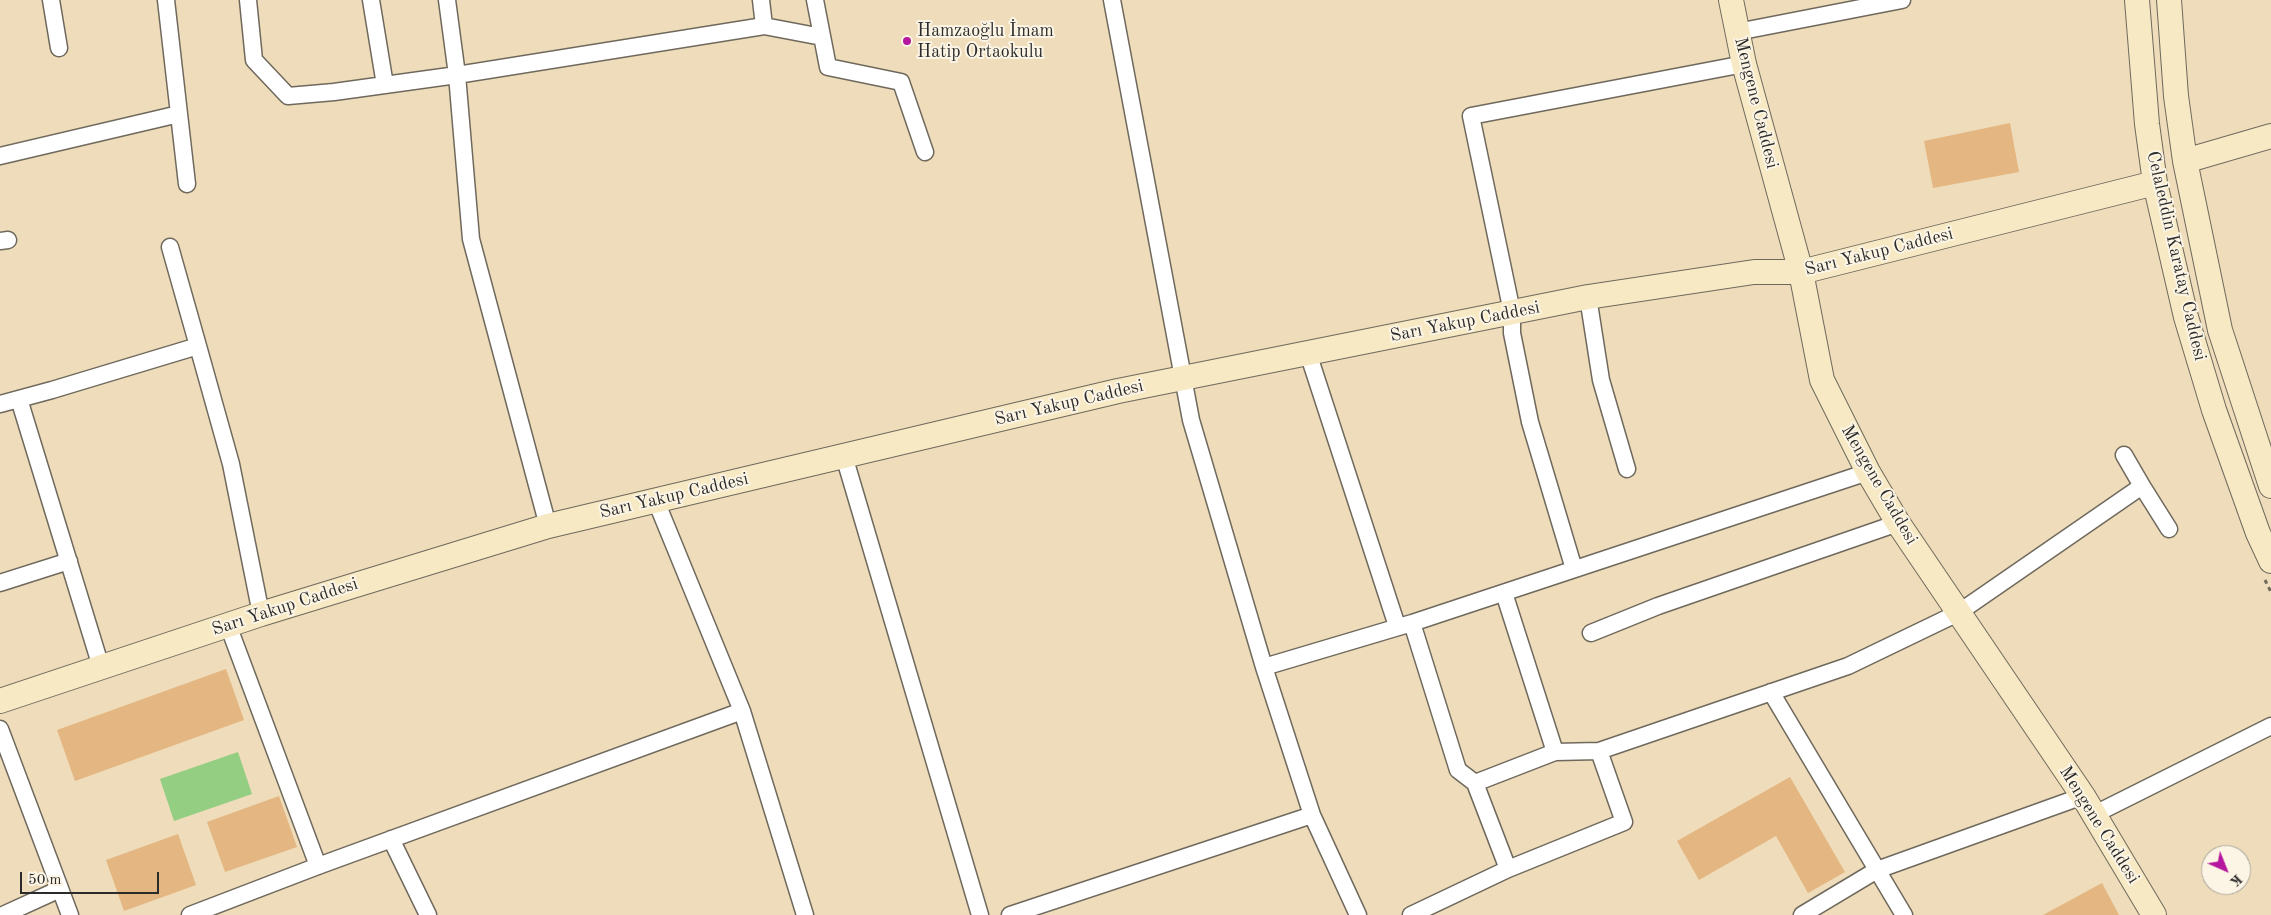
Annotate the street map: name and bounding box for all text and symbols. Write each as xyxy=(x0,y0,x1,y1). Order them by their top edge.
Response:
place label: Hamzaoğlu İmam Hatip Ortaokulu xyxy=(917,20,1054,62)
marker: Hamzaoğlu İmam Hatip Ortaokulu xyxy=(901,35,913,47)
street label: Mengene Caddesi xyxy=(1729,35,1783,171)
street label: Celaleddin Karatay Caddesi xyxy=(2141,149,2211,363)
street label: Sarı Yakup Caddesi xyxy=(1803,223,1955,281)
street label: Sarı Yakup Caddesi xyxy=(1388,297,1542,347)
street label: Sarı Yakup Caddesi xyxy=(992,375,1146,431)
street label: Mengene Caddesi xyxy=(1836,421,1922,549)
street label: Sarı Yakup Caddesi xyxy=(597,468,751,524)
street label: Sarı Yakup Caddesi xyxy=(209,573,361,641)
street label: Mengene Caddesi xyxy=(2054,762,2144,888)
north arrow xyxy=(2201,845,2251,895)
scale bar xyxy=(22,862,161,894)
text: K xyxy=(2227,871,2244,889)
text: 50 m xyxy=(28,873,62,888)

